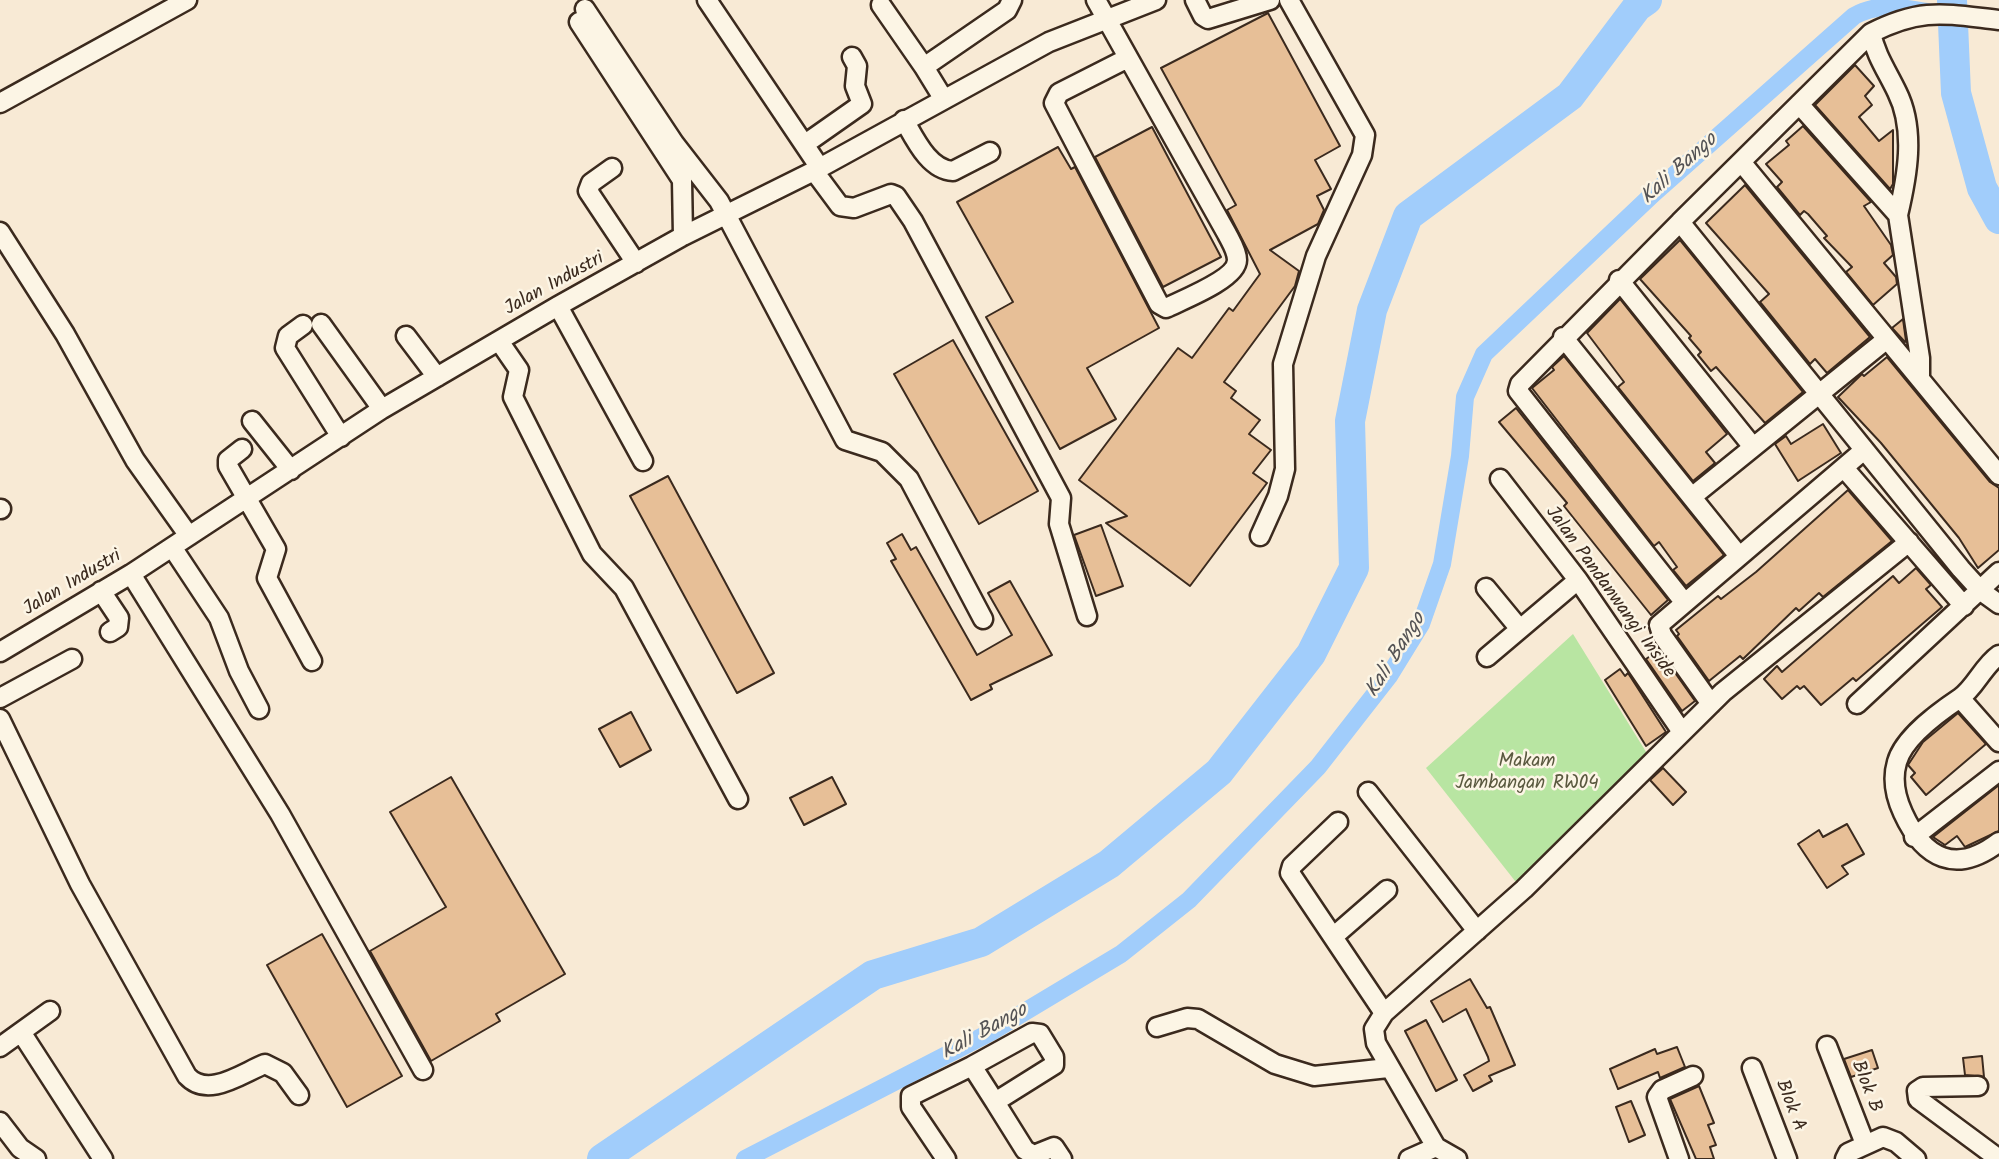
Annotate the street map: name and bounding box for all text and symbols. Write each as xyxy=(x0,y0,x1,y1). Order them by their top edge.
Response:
water label: Kali Bango xyxy=(1636,129,1724,211)
street label: Jalan Industri xyxy=(501,248,609,322)
street label: Jalan Pandanwangi Inside xyxy=(1539,503,1679,683)
street label: Jalan Industri xyxy=(20,546,126,622)
water label: Kali Bango xyxy=(1361,609,1433,703)
park label: Makam Jambangan RW04 xyxy=(1455,752,1599,796)
water label: Kali Bango xyxy=(937,999,1033,1067)
street label: Blok B xyxy=(1845,1058,1885,1116)
street label: Blok A xyxy=(1769,1077,1809,1135)

